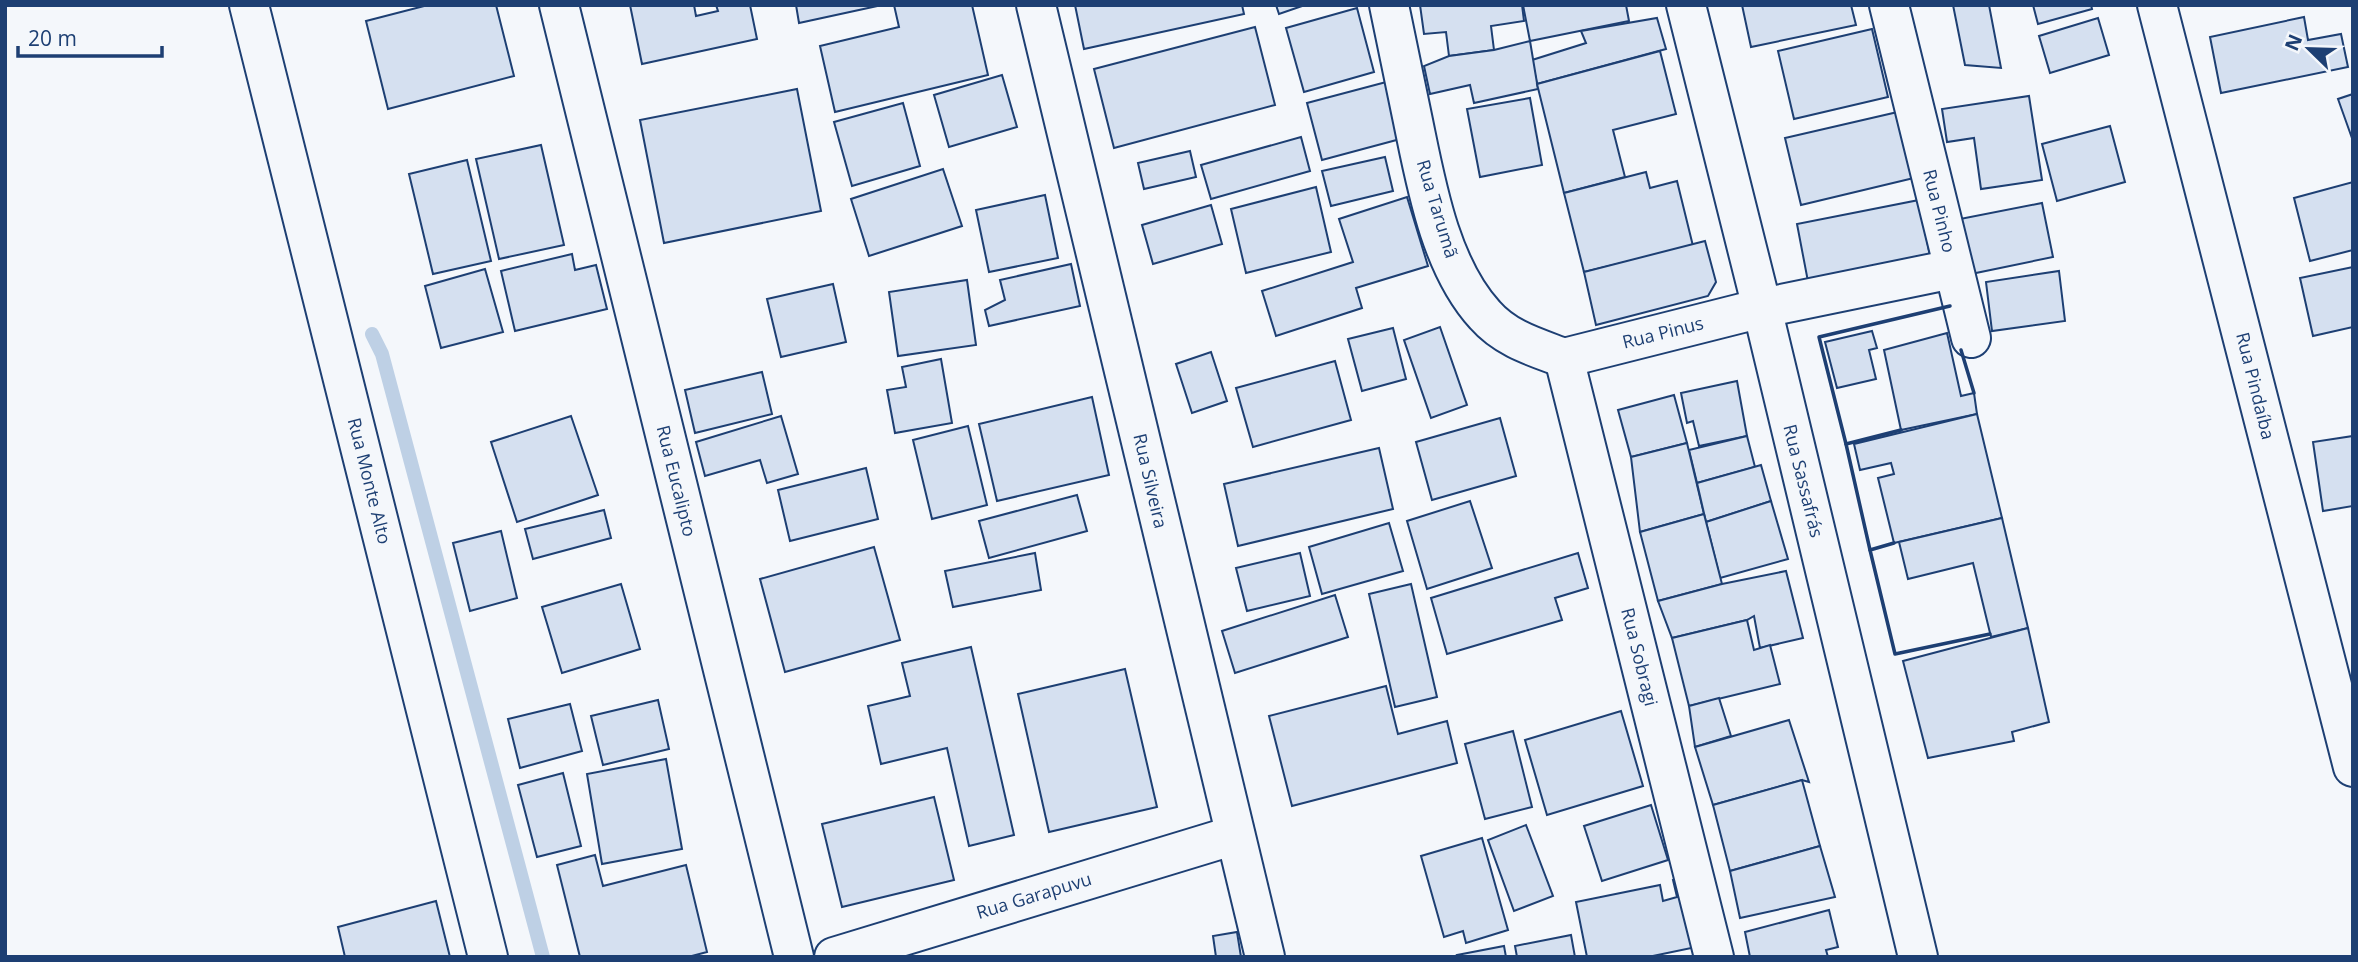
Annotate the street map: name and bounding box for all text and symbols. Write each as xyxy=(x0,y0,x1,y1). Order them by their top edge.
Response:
scale bar xyxy=(18,14,161,58)
north arrow xyxy=(2274,14,2344,84)
text: 20 m xyxy=(28,24,77,52)
text: N xyxy=(2278,30,2308,55)
street label: Rua Tarumã xyxy=(1412,157,1464,261)
street label: Rua Pinho xyxy=(1918,167,1962,255)
street label: Rua Pinus xyxy=(1620,310,1706,354)
street label: Rua Pindaíba xyxy=(2231,330,2281,442)
street label: Rua Monte Alto xyxy=(343,415,397,546)
street label: Rua Sassafrás xyxy=(1778,422,1830,540)
street label: Rua Eucalipto xyxy=(652,423,702,539)
street label: Rua Silveira xyxy=(1128,431,1174,531)
street label: Rua Sobragi xyxy=(1616,605,1664,708)
street label: Rua Garapuvu xyxy=(973,866,1094,924)

